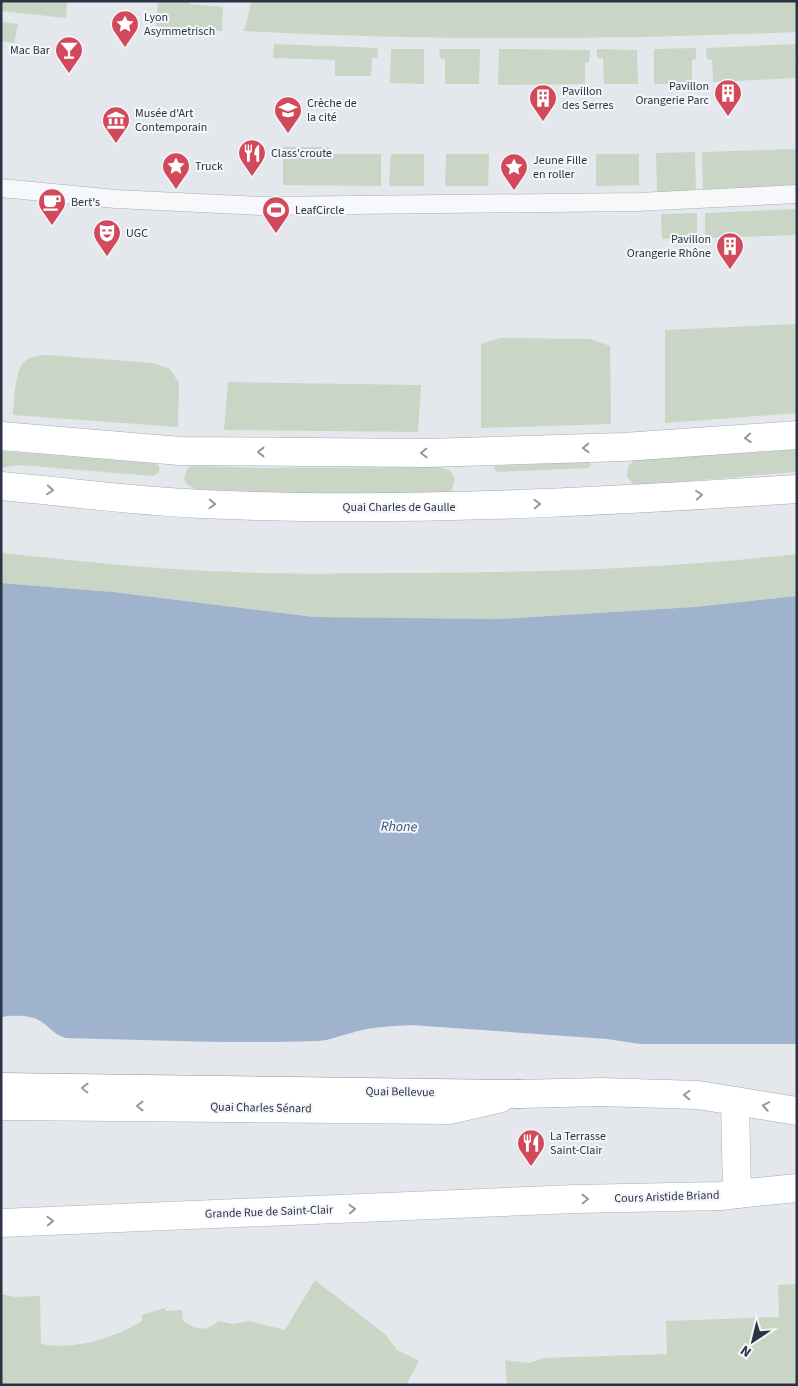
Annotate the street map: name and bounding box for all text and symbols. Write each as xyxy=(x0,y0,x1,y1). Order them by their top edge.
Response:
place icon: Lyon Asymmetrisch xyxy=(110,9,140,48)
place label: Lyon Asymmetrisch xyxy=(144,9,215,40)
bar icon: Mac Bar xyxy=(54,35,84,74)
place label: Mac Bar xyxy=(10,42,51,59)
place label: Pavillon Orangerie Parc xyxy=(635,78,710,109)
building icon: Pavillon Orangerie Parc xyxy=(713,78,743,117)
building icon: Pavillon des Serres xyxy=(528,83,558,122)
place label: Pavillon des Serres xyxy=(562,83,614,114)
school or university icon: Crèche de la cité xyxy=(273,95,303,134)
place label: Crèche de la cité xyxy=(307,95,357,126)
museum icon: Musée d'Art Contemporain xyxy=(101,105,131,144)
place label: Musée d'Art Contemporain xyxy=(135,105,207,136)
restaurant icon: Class'croute xyxy=(237,138,267,177)
place label: Class'croute xyxy=(271,145,332,162)
place icon: Truck xyxy=(161,151,191,190)
place icon: Jeune Fille en roller xyxy=(499,152,529,191)
place label: Jeune Fille en roller xyxy=(533,152,587,183)
place label: Truck xyxy=(195,158,223,175)
cafe icon: Bert's xyxy=(37,187,67,226)
place label: Bert's xyxy=(71,194,100,211)
sports icon: LeafCircle xyxy=(261,195,291,234)
place label: LeafCircle xyxy=(295,202,344,219)
theatre icon: UGC xyxy=(92,218,122,257)
place label: UGC xyxy=(126,225,148,242)
place label: Pavillon Orangerie Rhône xyxy=(627,231,711,262)
building icon: Pavillon Orangerie Rhône xyxy=(715,231,745,270)
one-way arrow xyxy=(744,432,752,443)
one-way arrow xyxy=(582,443,590,453)
one-way arrow xyxy=(257,447,264,457)
one-way arrow xyxy=(419,448,427,458)
one-way arrow xyxy=(46,485,54,496)
one-way arrow xyxy=(695,490,703,501)
one-way arrow xyxy=(208,499,216,509)
street label: Quai Charles de Gaulle xyxy=(343,499,456,516)
one-way arrow xyxy=(533,499,541,509)
water label: Rhone xyxy=(381,817,418,837)
one-way arrow xyxy=(81,1083,89,1093)
street label: Quai Bellevue xyxy=(365,1083,435,1101)
one-way arrow xyxy=(683,1090,690,1100)
street label: Quai Charles Sénard xyxy=(210,1099,312,1117)
one-way arrow xyxy=(136,1101,144,1111)
one-way arrow xyxy=(762,1102,770,1112)
restaurant icon: La Terrasse Saint-Clair xyxy=(516,1128,546,1167)
place label: La Terrasse Saint-Clair xyxy=(550,1128,606,1159)
street label: Cours Aristide Briand xyxy=(614,1187,720,1207)
one-way arrow xyxy=(582,1194,590,1204)
street label: Grande Rue de Saint-Clair xyxy=(205,1201,334,1223)
one-way arrow xyxy=(348,1203,356,1214)
one-way arrow xyxy=(46,1216,54,1226)
north arrow xyxy=(728,1316,778,1366)
text: N xyxy=(737,1340,756,1362)

